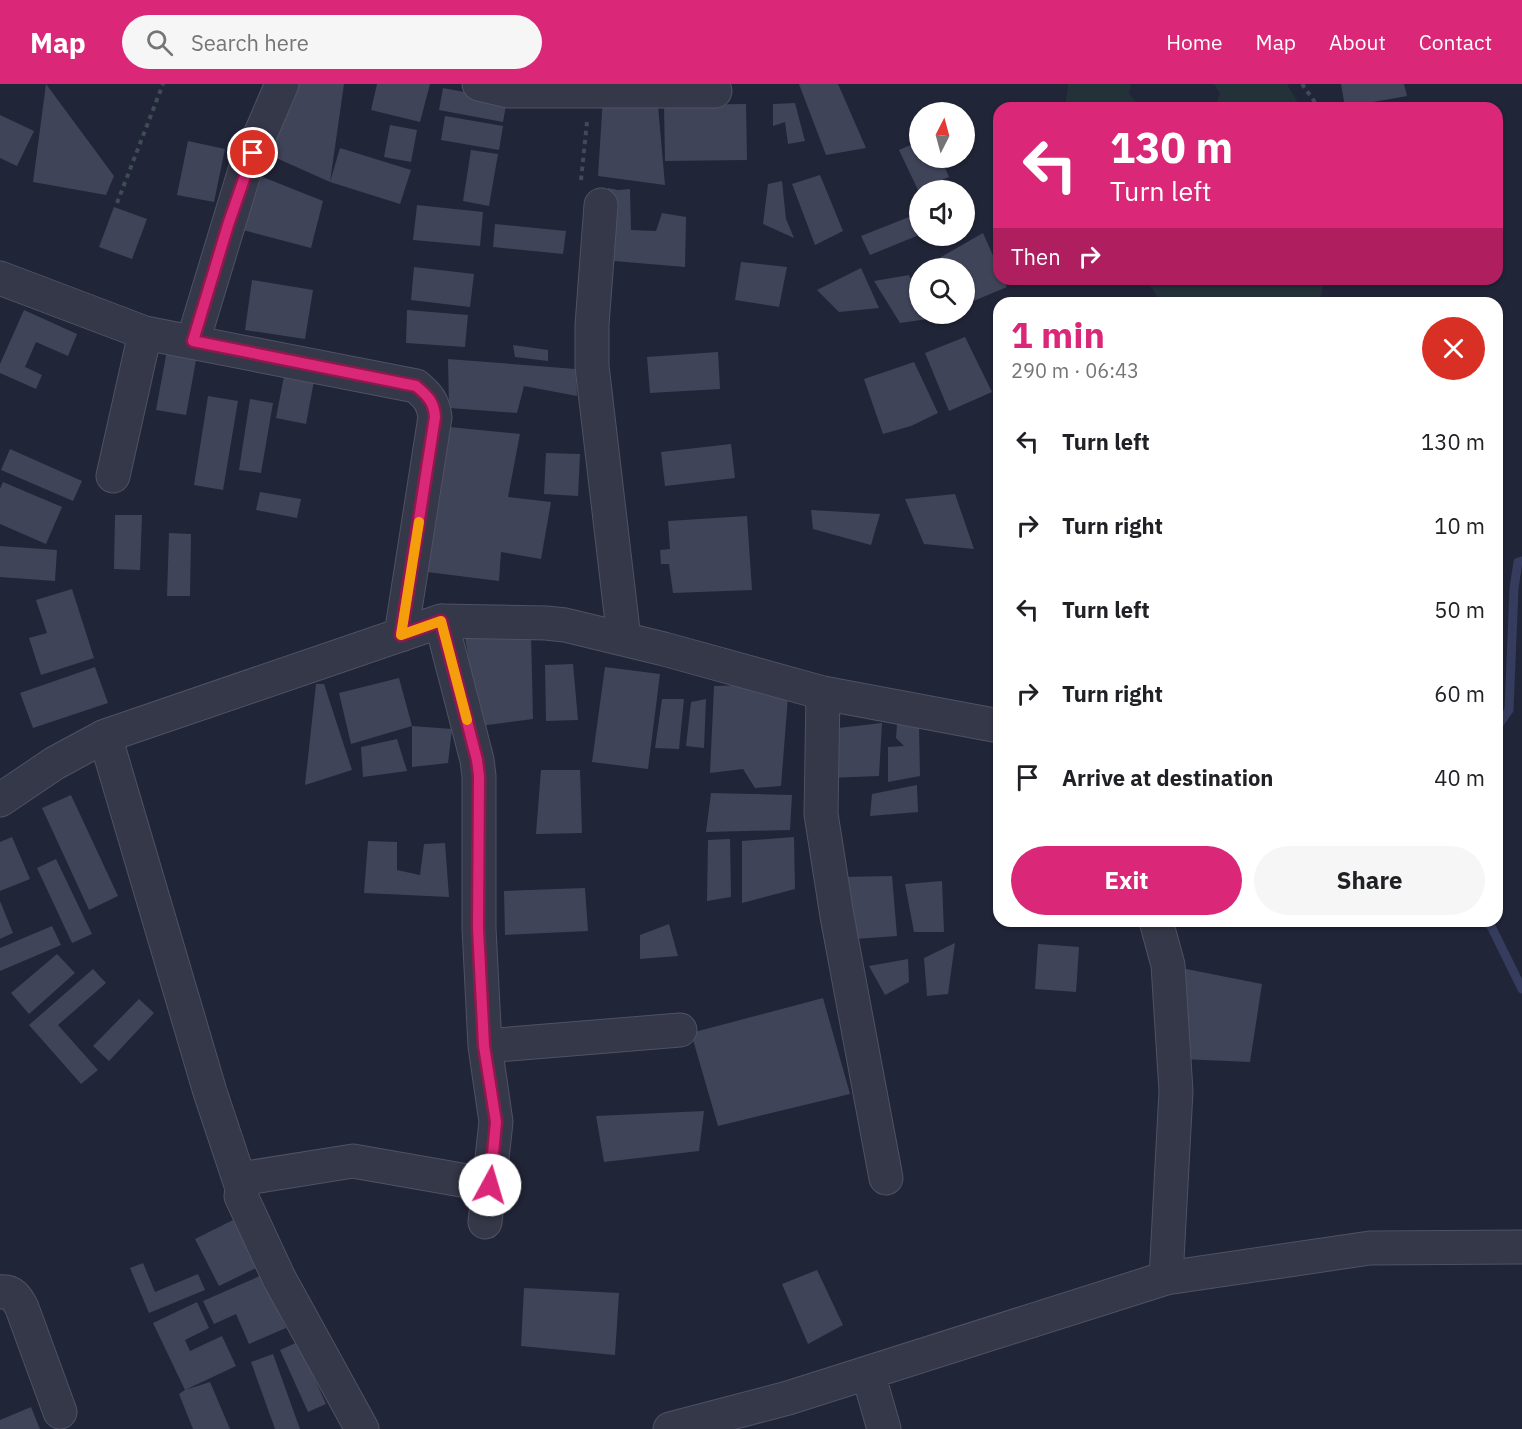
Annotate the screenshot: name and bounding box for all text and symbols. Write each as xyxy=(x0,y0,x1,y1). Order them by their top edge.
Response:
search box xyxy=(122,15,542,69)
text: Map xyxy=(30,24,86,61)
icon: search xyxy=(143,26,176,59)
text: Search here xyxy=(191,28,309,57)
text: Home xyxy=(1166,28,1223,56)
text: Map xyxy=(1256,28,1296,56)
text: About xyxy=(1329,28,1386,56)
text: Contact xyxy=(1419,28,1492,56)
north arrow xyxy=(909,102,975,168)
map controls xyxy=(909,102,975,324)
text: 130 m xyxy=(1110,120,1233,175)
icon: left xyxy=(1011,126,1089,204)
pin xyxy=(227,127,278,178)
icon: arrive xyxy=(236,136,269,169)
text: Turn left xyxy=(1110,173,1211,208)
button: sound xyxy=(909,180,975,246)
icon: right xyxy=(1073,240,1106,273)
text: Then xyxy=(1011,242,1061,271)
button: search xyxy=(909,258,975,324)
text: 1 min xyxy=(1011,311,1105,358)
button: close xyxy=(1422,317,1485,380)
text: 290 m · 06:43 xyxy=(1011,357,1139,384)
icon: left xyxy=(1011,425,1044,458)
text: Turn left xyxy=(1062,427,1150,456)
text: 130 m xyxy=(1421,427,1485,456)
icon: right xyxy=(1011,509,1044,542)
text: Turn right xyxy=(1062,511,1163,540)
text: 10 m xyxy=(1434,511,1485,540)
icon: left xyxy=(1011,593,1044,626)
text: Turn left xyxy=(1062,595,1150,624)
text: 50 m xyxy=(1434,595,1485,624)
icon: right xyxy=(1011,677,1044,710)
text: Turn right xyxy=(1062,679,1163,708)
text: 60 m xyxy=(1434,679,1485,708)
icon: arrive xyxy=(1011,761,1044,794)
text: Arrive at destination xyxy=(1062,763,1273,792)
text: 40 m xyxy=(1434,763,1485,792)
button: Exit xyxy=(1011,846,1242,915)
button: Share xyxy=(1254,846,1485,915)
position arrow xyxy=(458,1153,522,1217)

